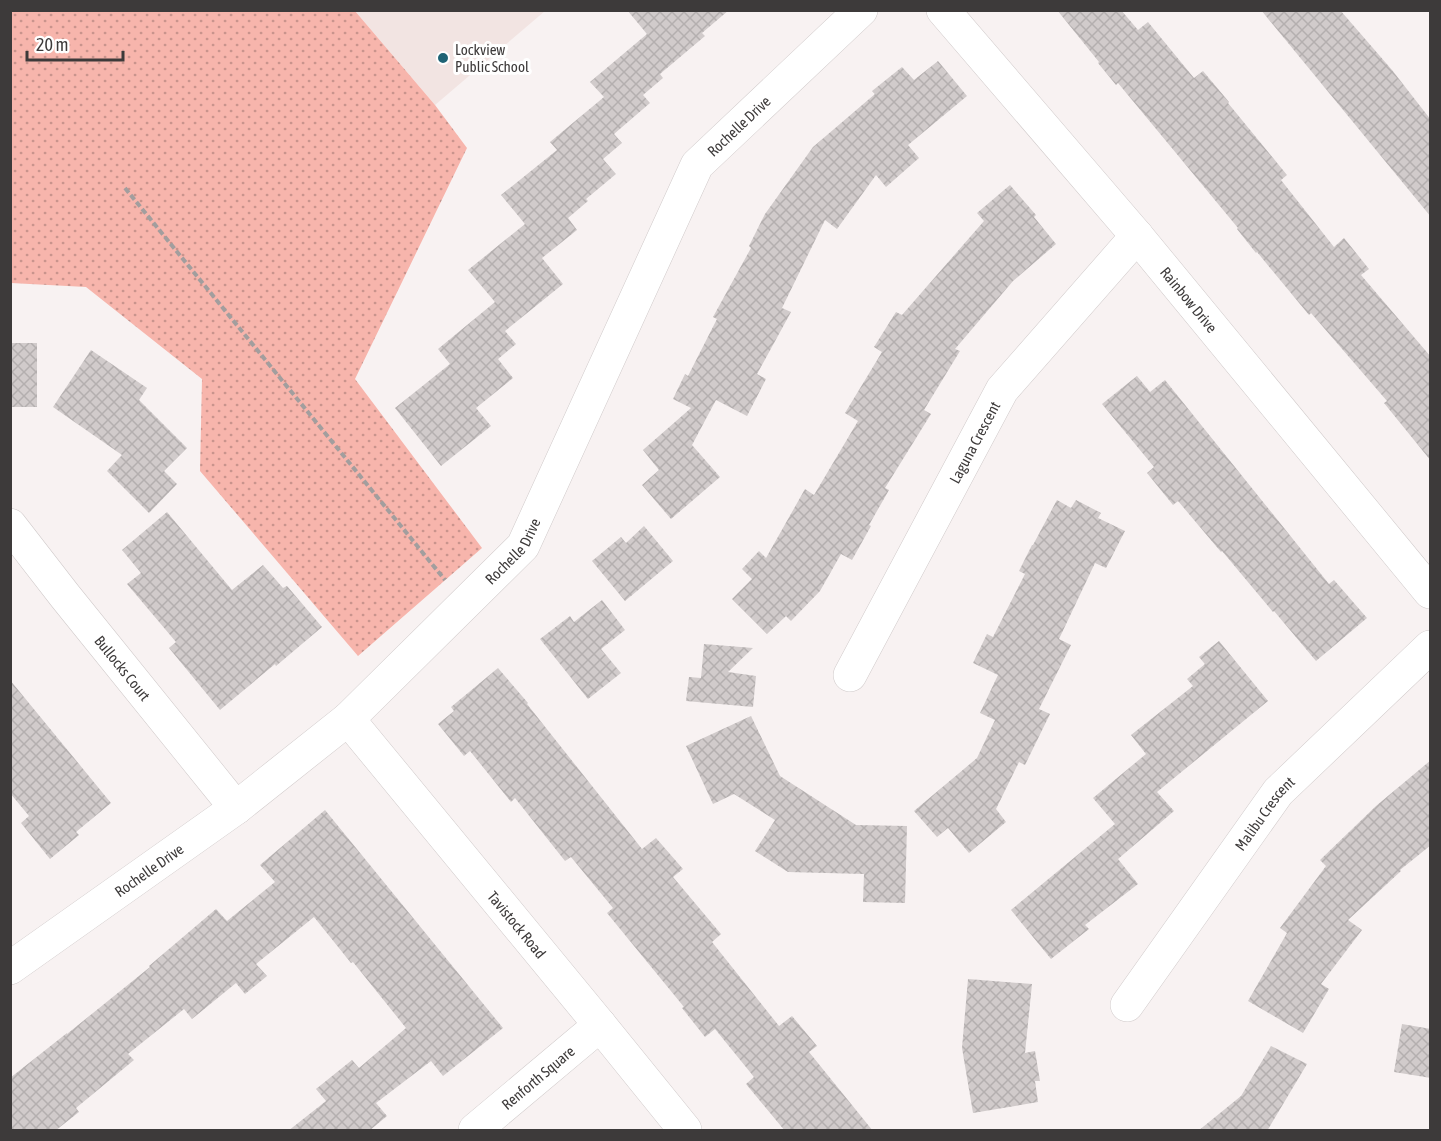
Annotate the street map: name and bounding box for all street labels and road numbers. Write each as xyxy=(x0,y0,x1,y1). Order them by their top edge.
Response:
street label: Rochelle Drive xyxy=(704,92,774,159)
street label: Rainbow Drive xyxy=(1157,263,1221,336)
street label: Laguna Crescent xyxy=(946,398,1003,486)
street label: Rochelle Drive xyxy=(481,515,543,587)
street label: Bullocks Court xyxy=(92,632,154,704)
street label: Malibu Crescent xyxy=(1231,773,1298,853)
street label: Rochelle Drive xyxy=(111,840,186,900)
street label: Tavistock Road xyxy=(485,887,550,961)
street label: Renforth Square xyxy=(498,1042,578,1113)

